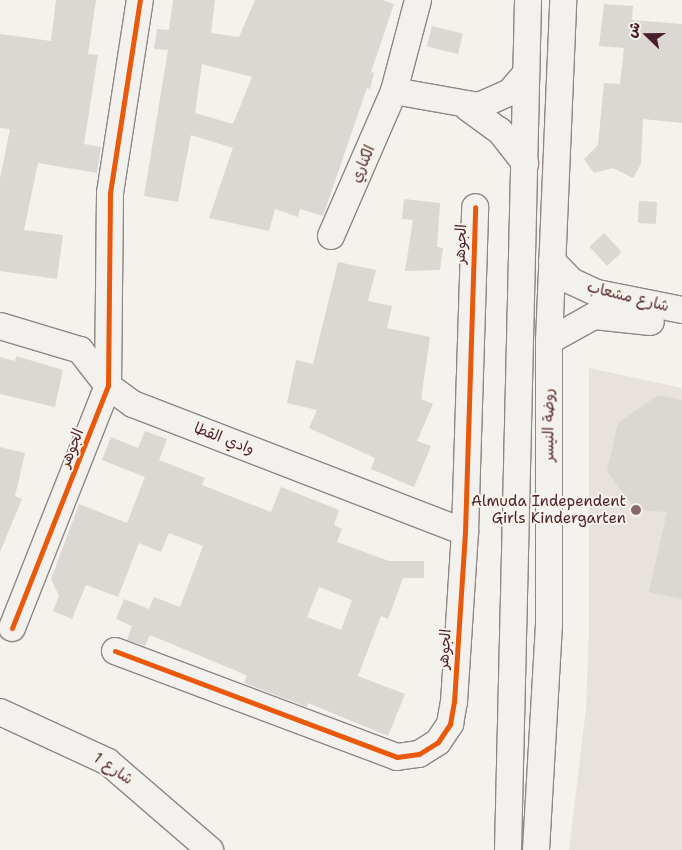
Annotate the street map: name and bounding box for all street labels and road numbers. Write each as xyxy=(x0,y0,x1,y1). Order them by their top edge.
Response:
street label: الكناري xyxy=(347,143,379,185)
street label: الجوهر xyxy=(451,224,471,264)
street label: شارع مشعاب xyxy=(585,278,671,316)
street label: روضة النيسر xyxy=(540,388,558,462)
street label: وادي القطا xyxy=(191,419,257,459)
street label: الجوهر xyxy=(56,426,88,470)
street label: الجوهر xyxy=(435,628,455,670)
street label: شارع 1 xyxy=(90,749,136,789)

